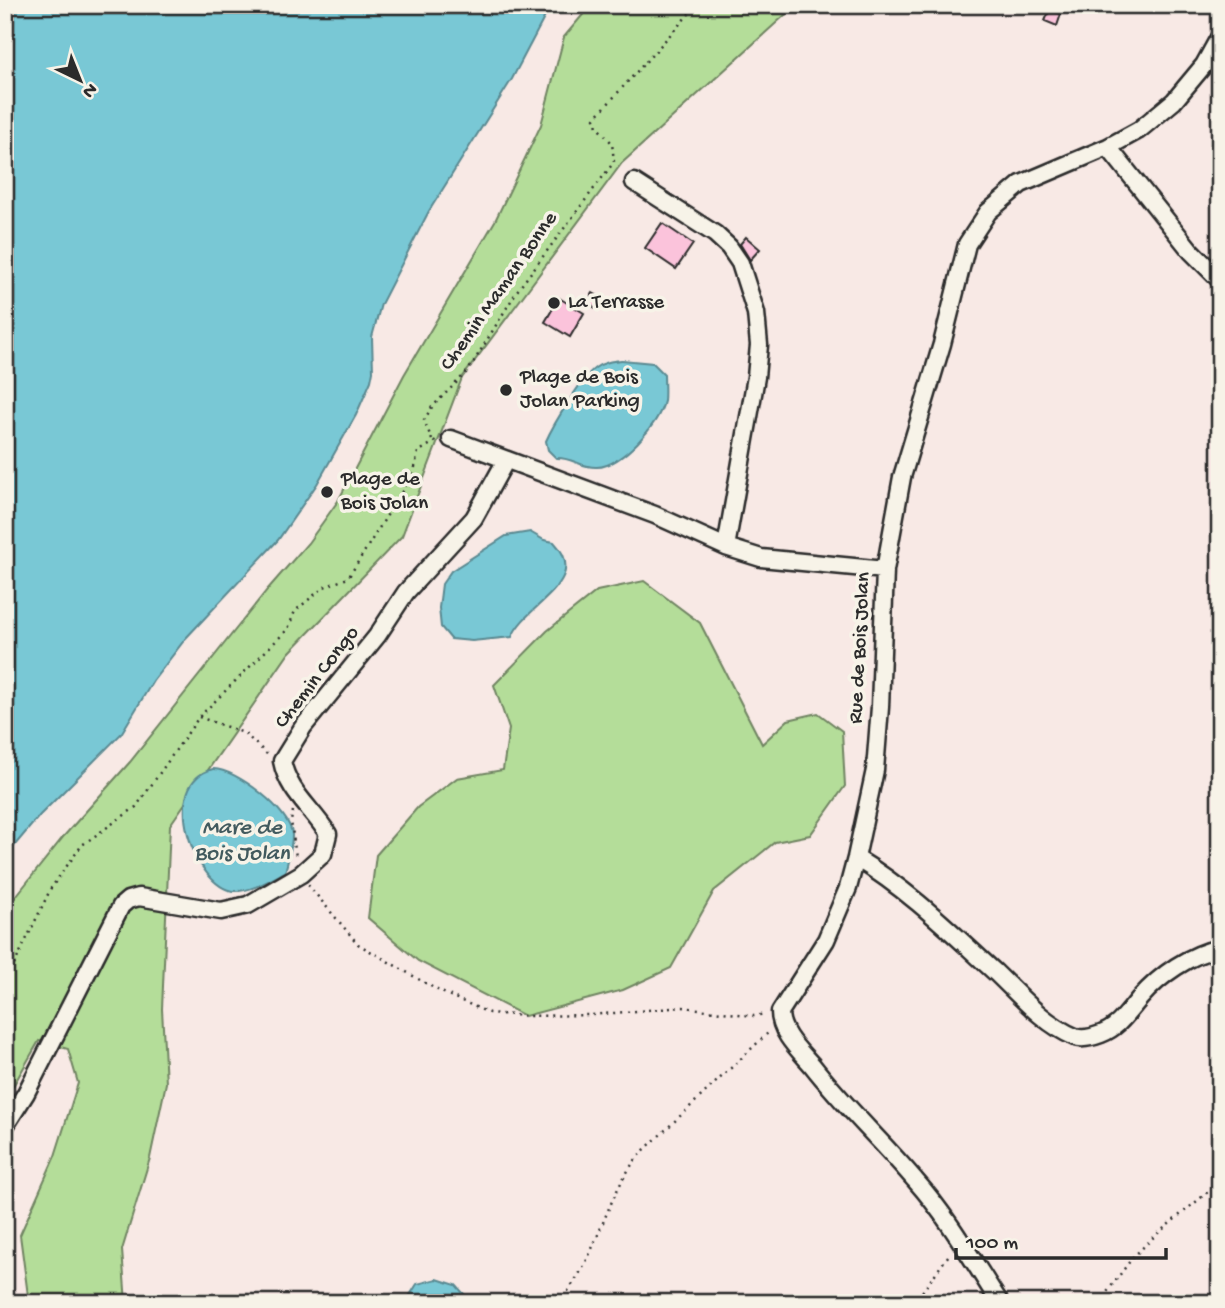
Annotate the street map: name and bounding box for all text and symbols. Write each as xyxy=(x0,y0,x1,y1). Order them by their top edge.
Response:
north arrow xyxy=(46,46,116,116)
text: N xyxy=(77,77,102,103)
street label: Chemin Maman Bonne xyxy=(436,207,565,376)
place label: La Terrasse xyxy=(568,291,665,316)
marker: La Terrasse xyxy=(546,295,562,311)
place label: Plage de Bois Jolan Parking xyxy=(519,366,640,415)
marker: Plage de Bois Jolan Parking xyxy=(498,382,514,398)
place label: Plage de Bois Jolan xyxy=(340,468,428,517)
marker: Plage de Bois Jolan xyxy=(319,484,335,500)
street label: Rue de Bois Jolan xyxy=(845,571,877,725)
street label: Chemin Congo xyxy=(270,622,366,734)
water label: Mare de Bois Jolan xyxy=(194,815,291,868)
scale bar xyxy=(956,1217,1166,1261)
text: 100 m xyxy=(965,1232,1018,1257)

